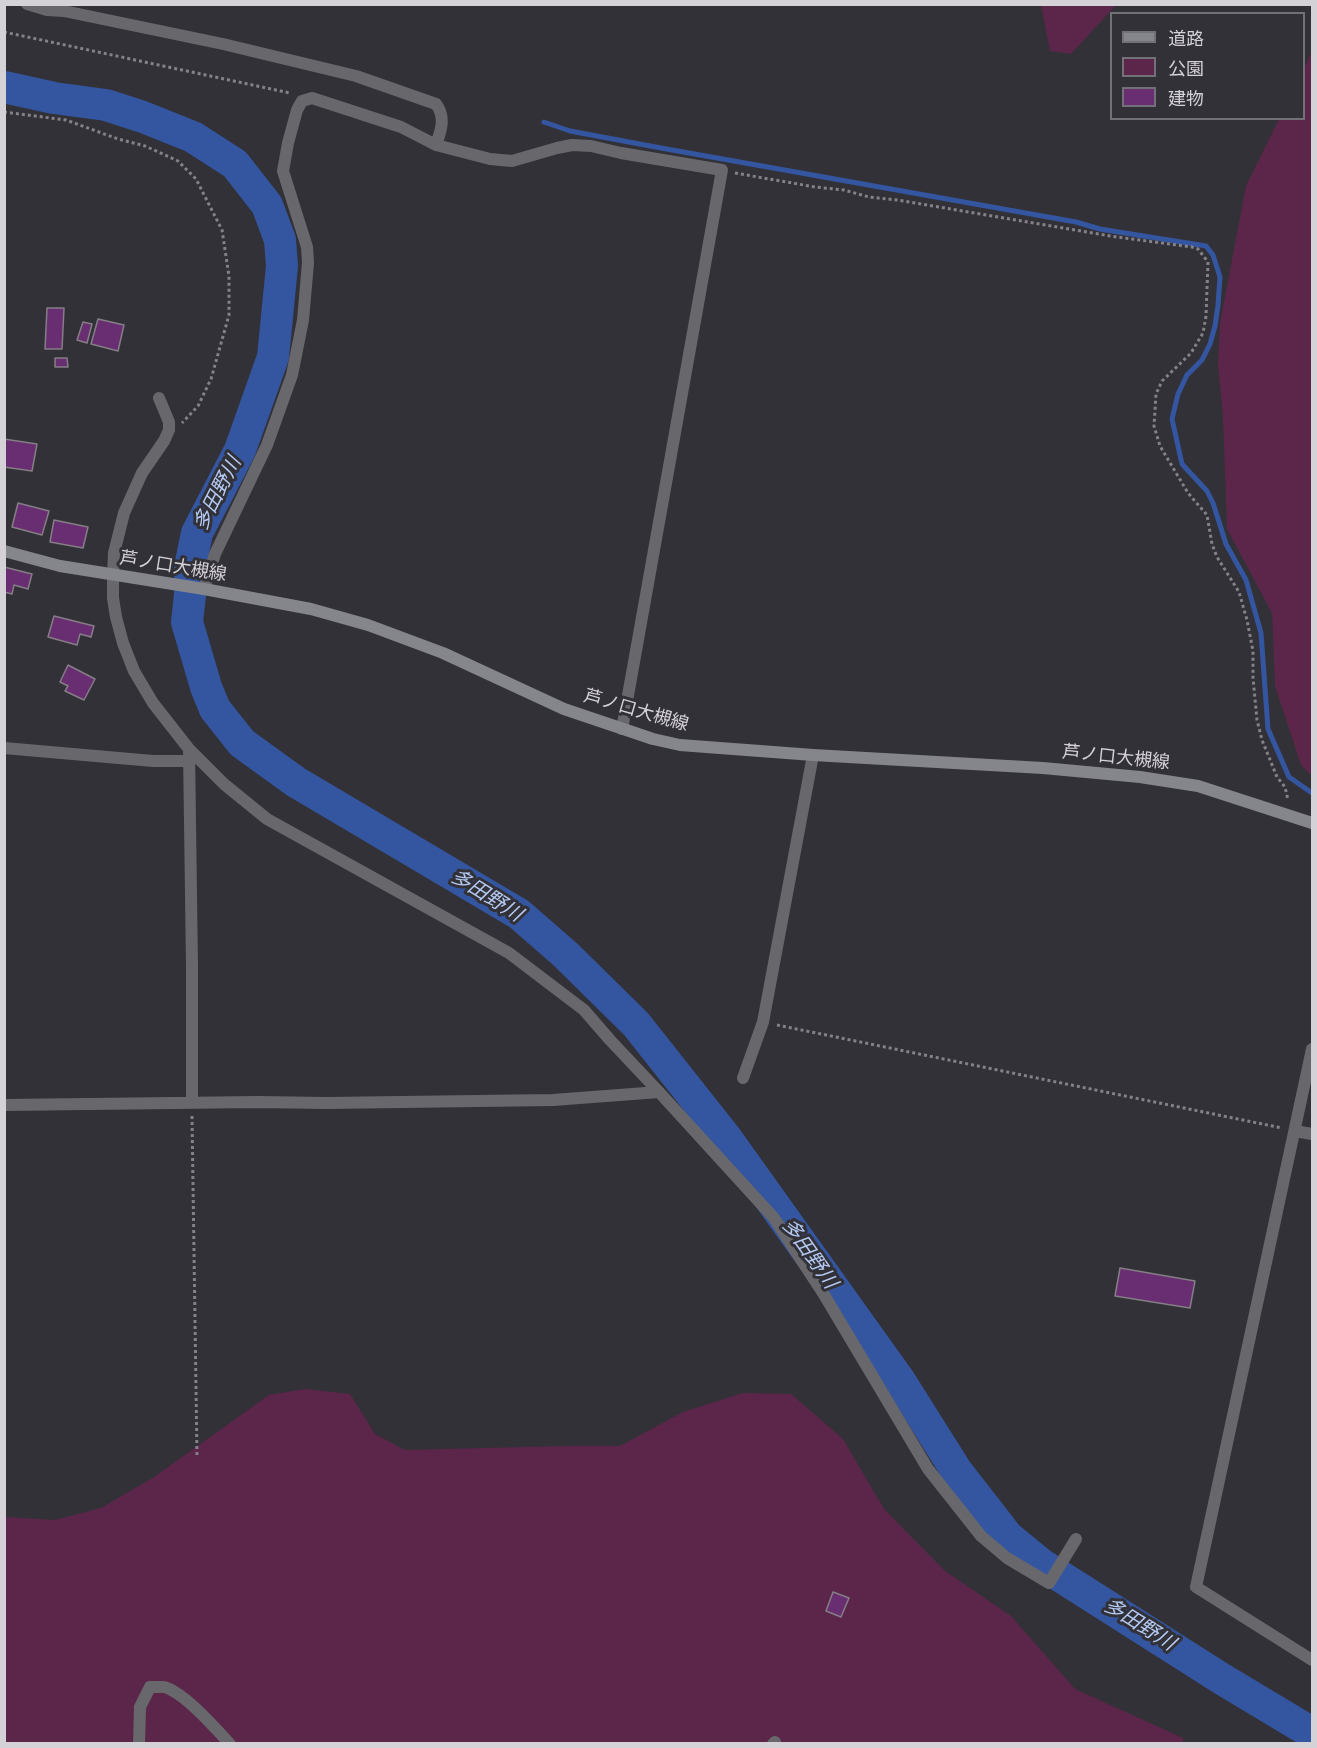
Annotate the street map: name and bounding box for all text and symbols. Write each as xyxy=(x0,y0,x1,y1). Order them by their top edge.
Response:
legend xyxy=(1110,12,1305,120)
text: 道路 xyxy=(1168,27,1204,50)
text: 公園 xyxy=(1168,57,1204,80)
text: 建物 xyxy=(1168,87,1204,110)
water label: 多田野川 xyxy=(189,453,247,535)
street label: 芦ノ口大槻線 xyxy=(118,548,228,586)
street label: 芦ノ口大槻線 xyxy=(581,686,691,736)
street label: 芦ノ口大槻線 xyxy=(1061,742,1171,774)
water label: 多田野川 xyxy=(446,865,526,927)
water label: 多田野川 xyxy=(776,1214,842,1294)
water label: 多田野川 xyxy=(1099,1594,1179,1656)

